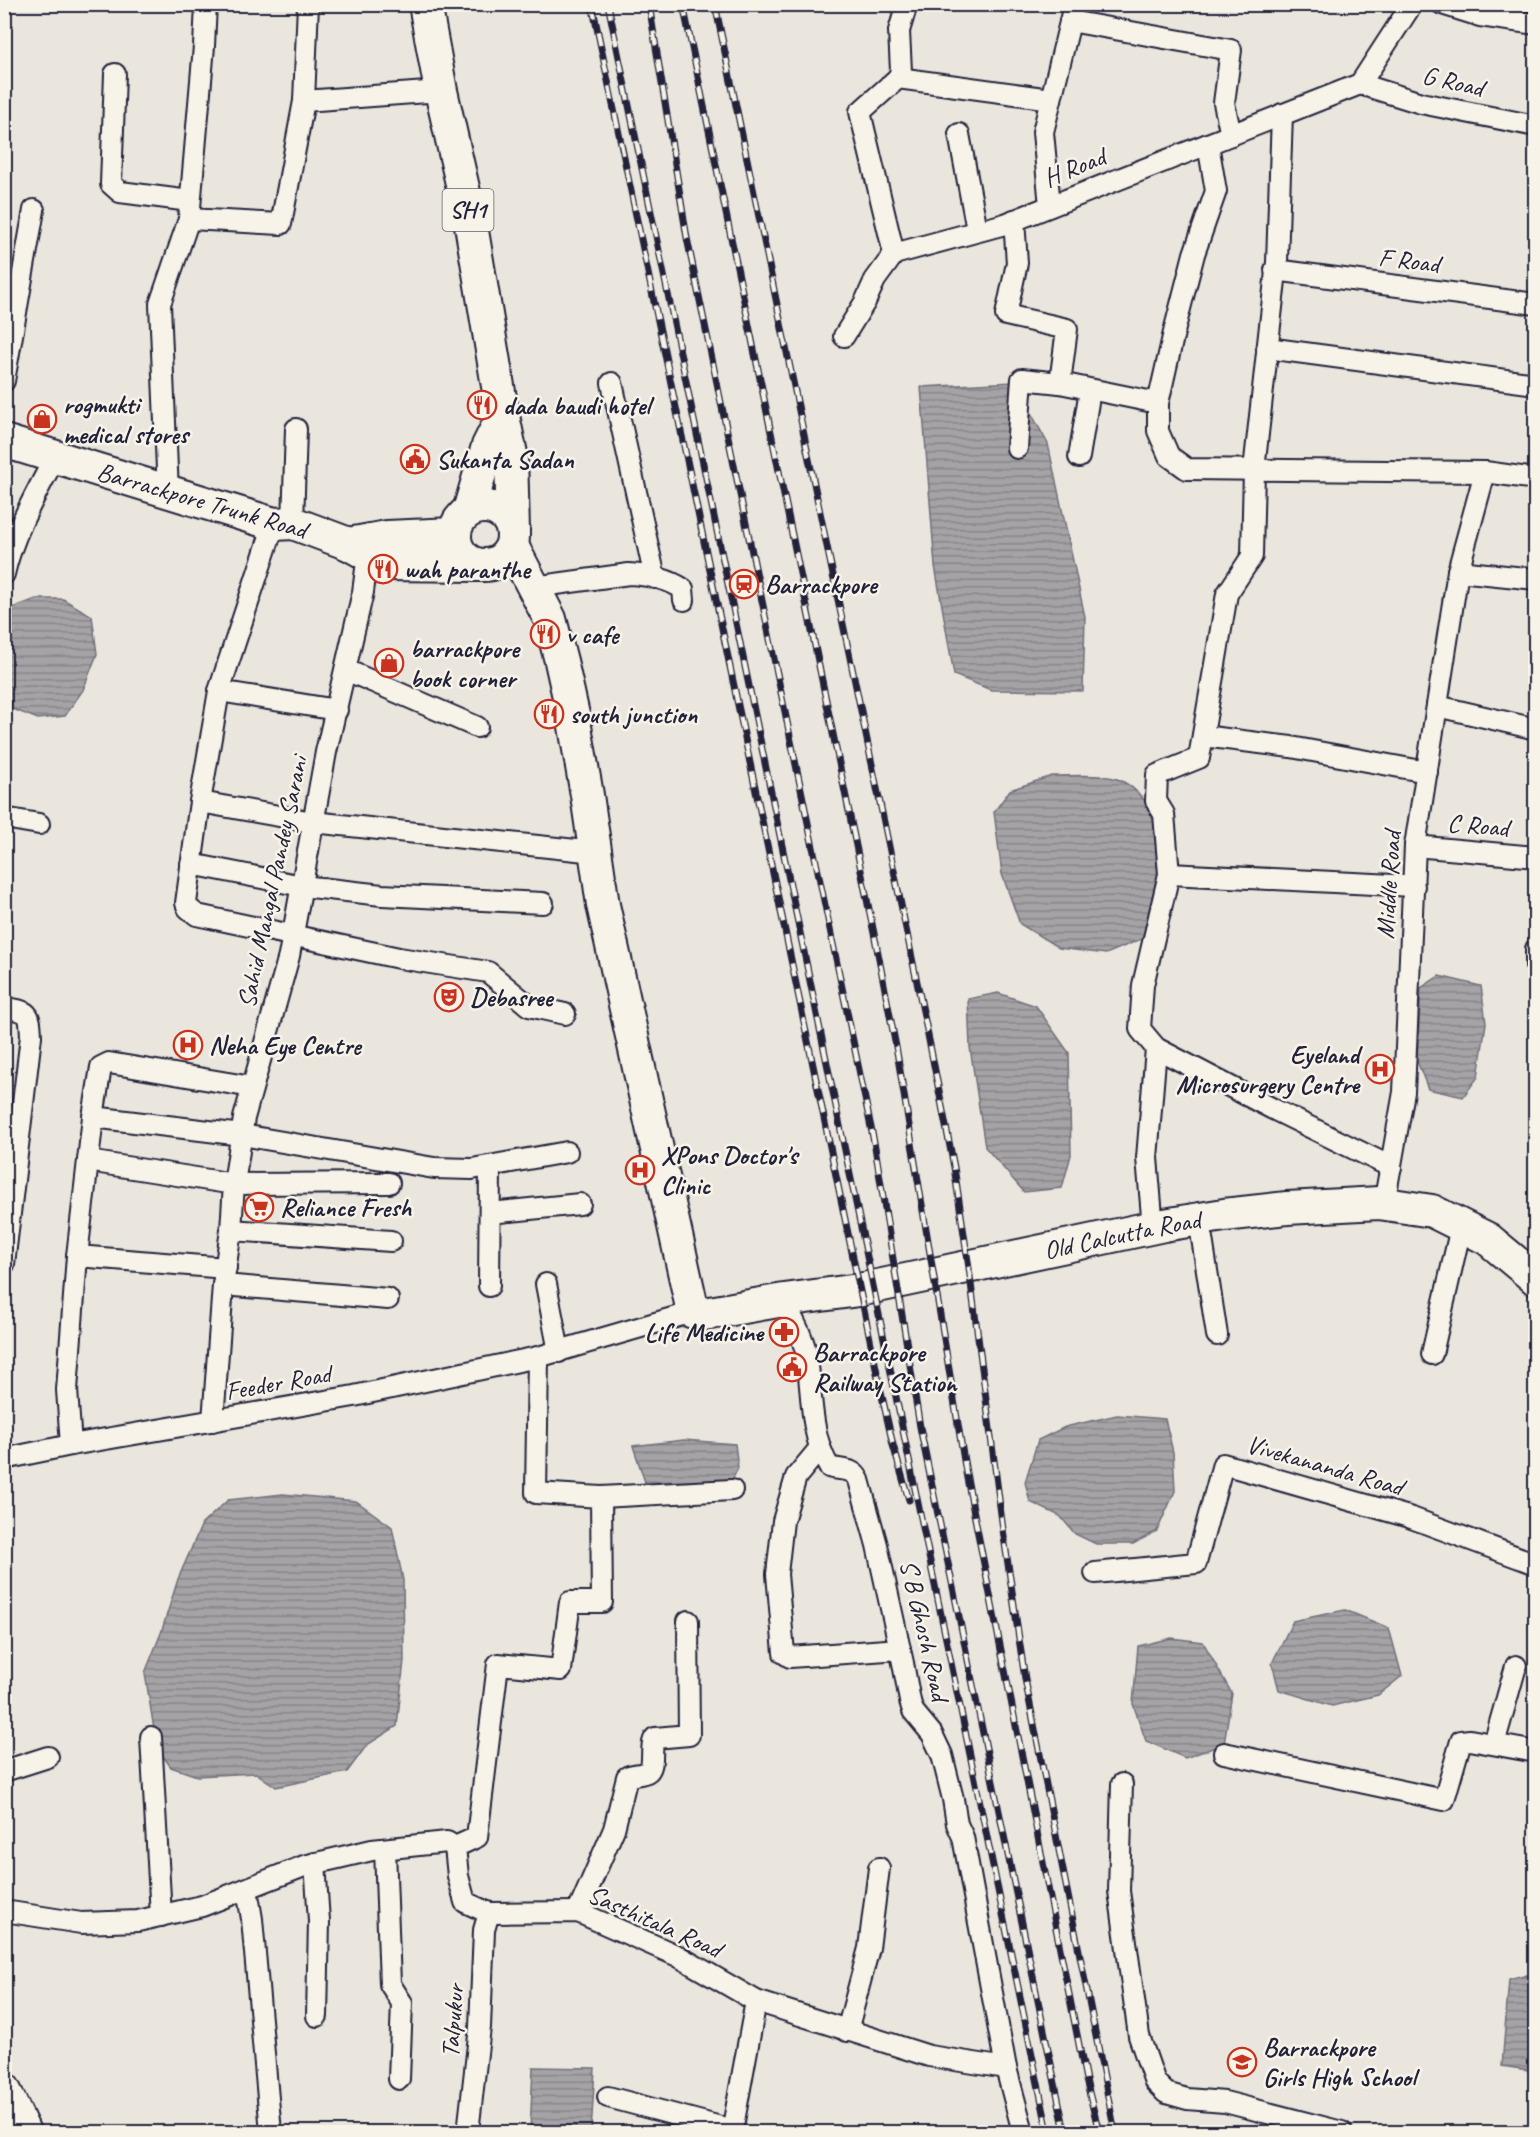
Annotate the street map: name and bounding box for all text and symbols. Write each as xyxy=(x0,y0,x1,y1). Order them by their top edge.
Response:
street label: G Road xyxy=(1419,58,1490,105)
street label: H Road xyxy=(1038,139,1113,195)
road number: SH1 xyxy=(442,189,494,231)
street label: F Road xyxy=(1377,240,1445,281)
place label: rogmukti medical stores xyxy=(63,388,191,451)
restaurant icon: dada baudi hotel xyxy=(466,389,498,421)
place label: dada baudi hotel xyxy=(503,389,655,422)
shop icon: rogmukti medical stores xyxy=(26,403,58,435)
public building icon: Sukanta Sadan xyxy=(399,443,431,475)
place label: Sukanta Sadan xyxy=(436,443,575,476)
street label: Barrackpore Trunk Road xyxy=(93,455,314,547)
restaurant icon: wah paranthe xyxy=(367,553,399,585)
place label: wah paranthe xyxy=(404,553,532,586)
station icon: Barrackpore xyxy=(728,568,760,600)
place label: Barrackpore xyxy=(765,568,879,601)
restaurant icon: v cafe xyxy=(529,618,561,650)
place label: v cafe xyxy=(566,618,621,651)
place label: barrackpore book corner xyxy=(410,632,521,695)
shop icon: barrackpore book corner xyxy=(373,647,405,679)
restaurant icon: south junction xyxy=(533,698,565,730)
place label: south junction xyxy=(570,698,698,731)
street label: Sahid Mangal Pandey Sarani xyxy=(230,750,316,1011)
street label: C Road xyxy=(1446,806,1514,845)
street label: Middle Road xyxy=(1368,826,1409,940)
theatre icon: Debasree xyxy=(433,981,465,1013)
place label: Debasree xyxy=(470,981,555,1014)
hospital icon: Neha Eye Centre xyxy=(172,1029,204,1061)
place label: Neha Eye Centre xyxy=(209,1029,363,1062)
place label: Eyeland Microsurgery Centre xyxy=(1176,1038,1364,1101)
hospital icon: Eyeland Microsurgery Centre xyxy=(1364,1053,1396,1085)
place label: XPons Doctor's Clinic xyxy=(661,1139,800,1202)
hospital icon: XPons Doctor's Clinic xyxy=(624,1154,656,1186)
supermarket icon: Reliance Fresh xyxy=(243,1191,275,1223)
place label: Reliance Fresh xyxy=(280,1191,412,1224)
street label: Old Calcutta Road xyxy=(1041,1203,1206,1267)
place label: Life Medicine xyxy=(645,1316,765,1349)
pharmacy icon: Life Medicine xyxy=(768,1316,800,1348)
place label: Barrackpore Railway Station xyxy=(813,1336,958,1399)
public building icon: Barrackpore Railway Station xyxy=(776,1351,808,1383)
street label: Feeder Road xyxy=(223,1356,337,1408)
street label: Vivekananda Road xyxy=(1243,1427,1411,1505)
street label: S B Ghosh Road xyxy=(892,1557,958,1707)
street label: Sasthitala Road xyxy=(583,1877,730,1967)
street label: Talpukur xyxy=(433,1981,472,2059)
place label: Barrackpore Girls High School xyxy=(1263,2031,1420,2094)
school or university icon: Barrackpore Girls High School xyxy=(1226,2046,1258,2078)

